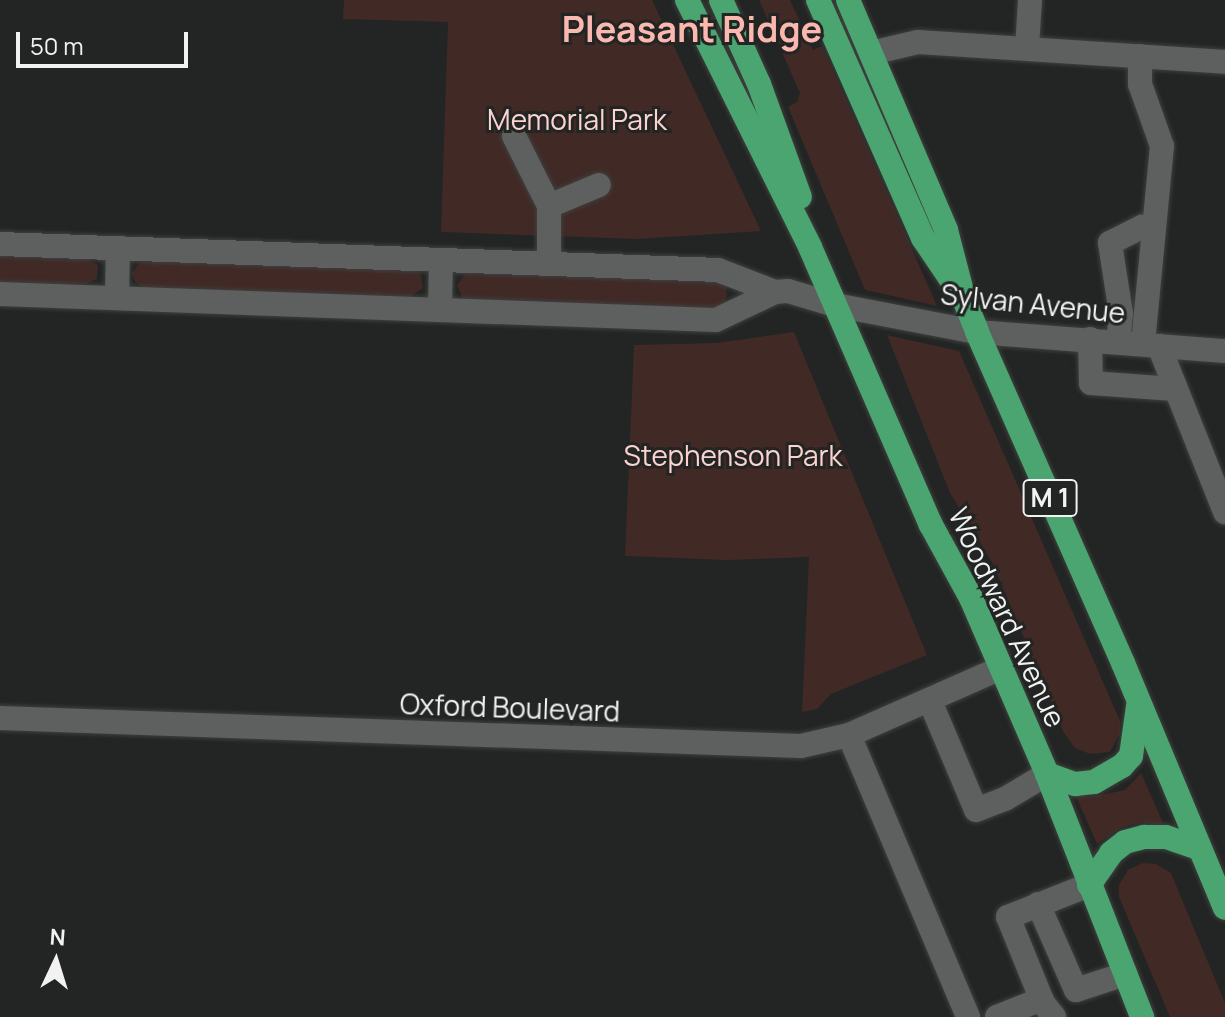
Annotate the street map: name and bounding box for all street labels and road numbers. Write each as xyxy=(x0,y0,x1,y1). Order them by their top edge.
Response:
street label: Sylvan Avenue xyxy=(939,277,1127,329)
road number: M 1 xyxy=(1022,476,1078,520)
street label: Woodward Avenue xyxy=(942,502,1074,732)
street label: Oxford Boulevard xyxy=(399,686,621,728)

